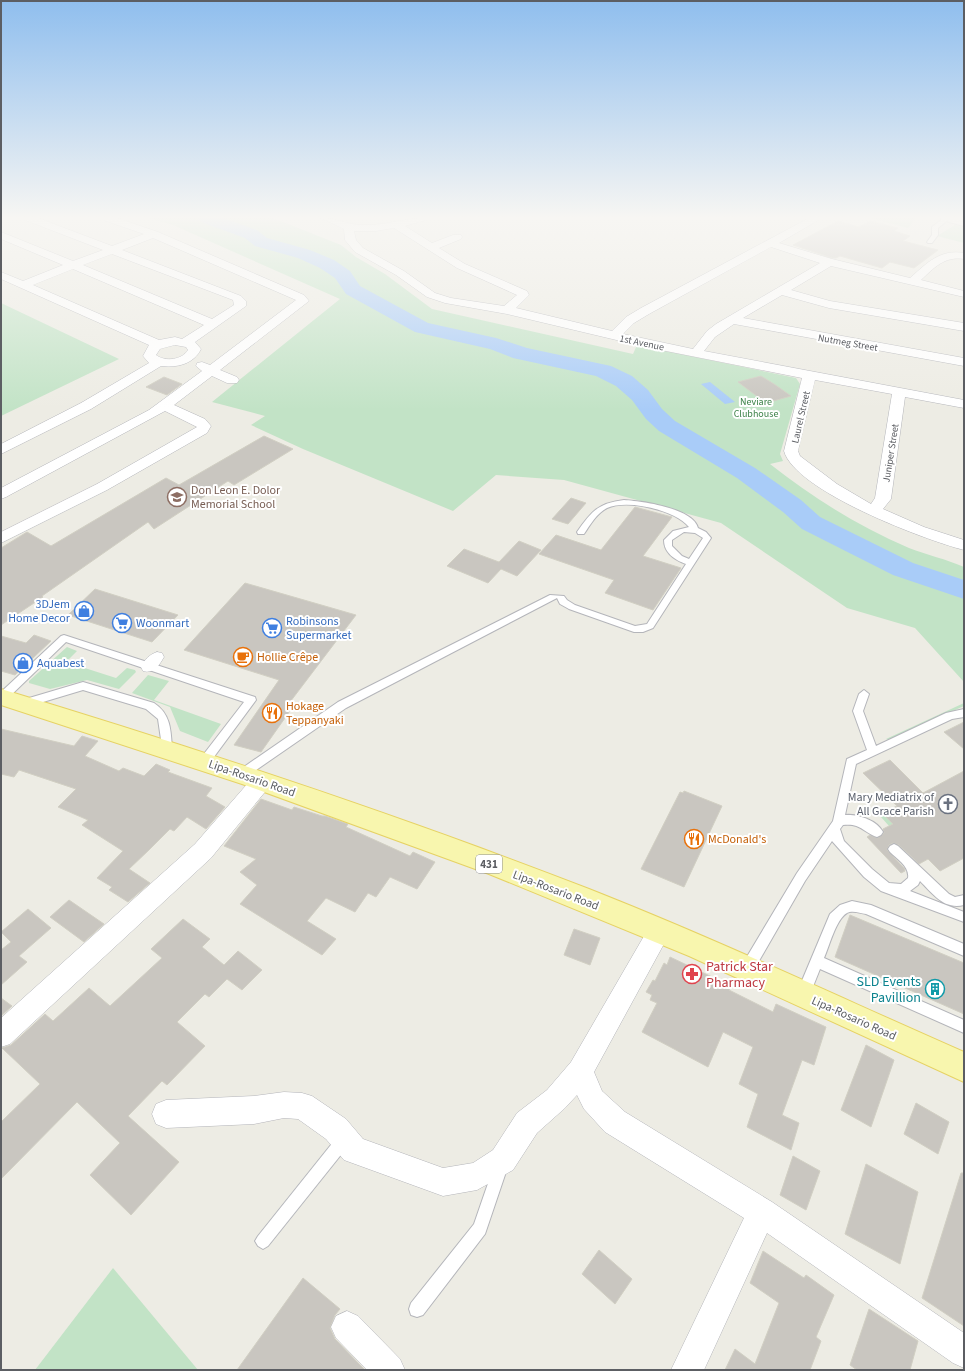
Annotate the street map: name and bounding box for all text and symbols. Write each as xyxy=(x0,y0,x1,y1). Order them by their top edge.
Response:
street label: 1st Avenue xyxy=(618,331,665,355)
street label: Nutmeg Street xyxy=(817,331,879,355)
street label: Laurel Street xyxy=(788,389,814,445)
park label: Neviare Clubhouse xyxy=(734,395,778,421)
street label: Juniper Street xyxy=(879,422,903,483)
place label: Don Leon E. Dolor Memorial School xyxy=(191,482,281,513)
school or university icon: Don Leon E. Dolor Memorial School xyxy=(166,486,188,508)
place label: 3DJem Home Decor xyxy=(8,596,71,627)
shop icon: 3DJem Home Decor xyxy=(73,600,95,622)
supermarket icon: Woonmart xyxy=(111,612,133,634)
place label: Robinsons Supermarket xyxy=(286,613,351,644)
place label: Woonmart xyxy=(136,615,189,632)
supermarket icon: Robinsons Supermarket xyxy=(261,617,283,639)
cafe icon: Hollie Crêpe xyxy=(232,646,254,668)
place label: Hollie Crêpe xyxy=(257,649,318,666)
shop icon: Aquabest xyxy=(12,652,34,674)
place label: Aquabest xyxy=(37,655,84,672)
place label: Hokage Teppanyaki xyxy=(286,698,344,729)
restaurant icon: Hokage Teppanyaki xyxy=(261,702,283,724)
street label: Lipa-Rosario Road xyxy=(206,756,298,801)
place label: Mary Mediatrix of All Grace Parish xyxy=(848,789,934,820)
church icon: Mary Mediatrix of All Grace Parish xyxy=(937,793,959,815)
restaurant icon: McDonald's xyxy=(683,828,705,850)
place label: McDonald's xyxy=(708,831,766,848)
road number: 431 xyxy=(476,855,502,873)
street label: Lipa-Rosario Road xyxy=(510,866,601,915)
place label: Patrick Star Pharmacy xyxy=(706,957,773,993)
pharmacy icon: Patrick Star Pharmacy xyxy=(681,963,703,985)
place label: SLD Events Pavillion xyxy=(857,972,921,1008)
building icon: SLD Events Pavillion xyxy=(924,978,946,1000)
street label: Lipa-Rosario Road xyxy=(809,992,899,1045)

